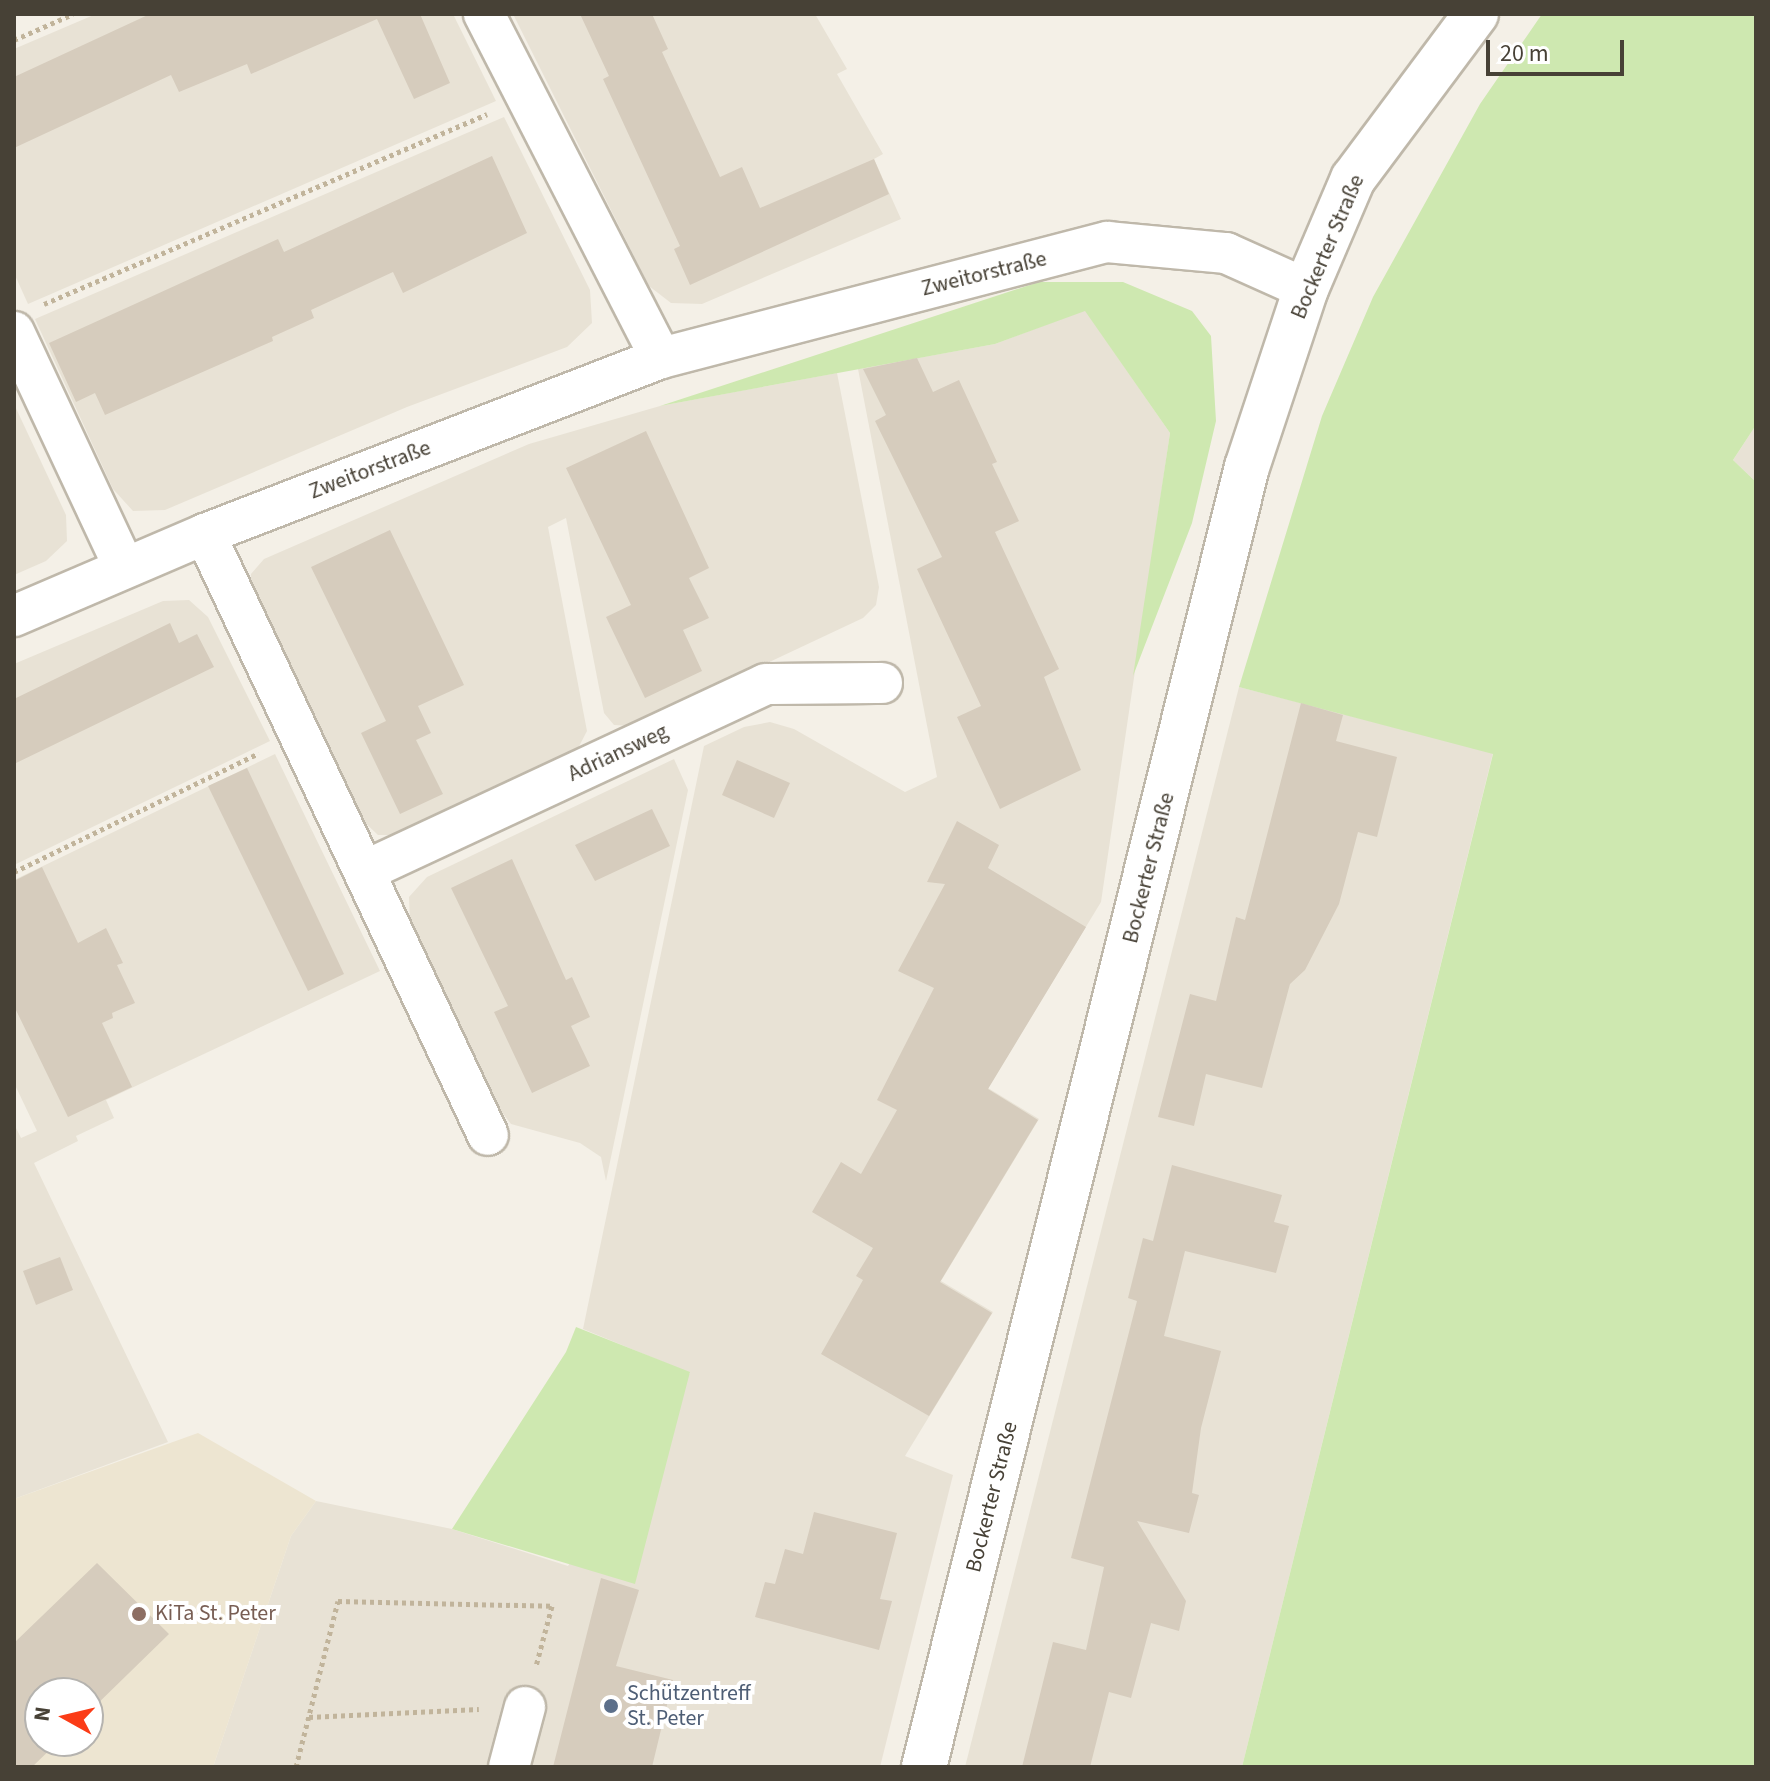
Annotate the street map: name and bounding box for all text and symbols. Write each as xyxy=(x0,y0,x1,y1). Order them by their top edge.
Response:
scale bar xyxy=(1490,24,1628,74)
text: 20 m xyxy=(1500,36,1549,71)
street label: Bockerter Straße xyxy=(1286,171,1370,323)
street label: Zweitorstraße xyxy=(919,246,1049,302)
street label: Zweitorstraße xyxy=(305,435,435,505)
street label: Adriansweg xyxy=(564,718,672,788)
street label: Bockerter Straße xyxy=(1118,790,1180,946)
street label: Bockerter Straße xyxy=(961,1419,1023,1575)
place label: KiTa St. Peter xyxy=(155,1601,276,1627)
marker: KiTa St. Peter xyxy=(130,1605,148,1623)
north arrow xyxy=(24,1677,104,1757)
place label: Schützentreff St. Peter xyxy=(627,1680,751,1732)
marker: Schützentreff St. Peter xyxy=(602,1697,620,1715)
text: N xyxy=(25,1704,59,1723)

